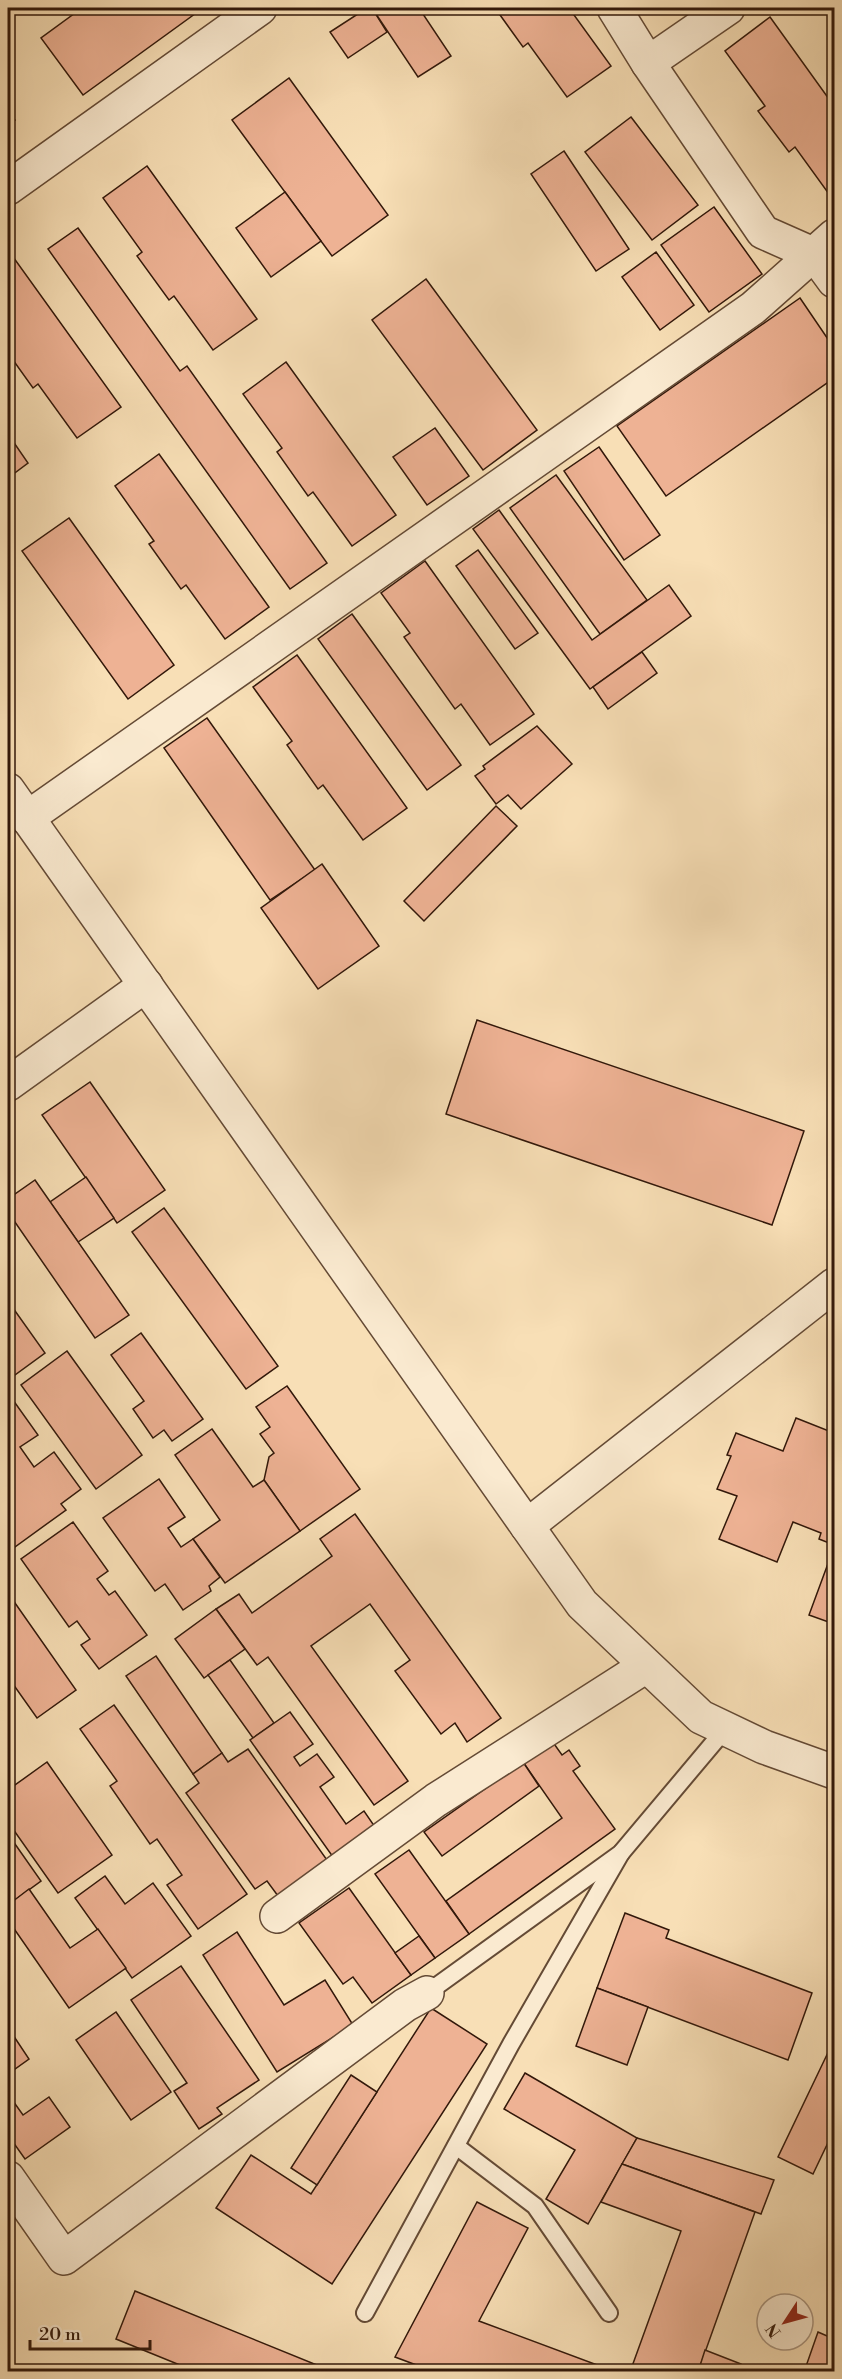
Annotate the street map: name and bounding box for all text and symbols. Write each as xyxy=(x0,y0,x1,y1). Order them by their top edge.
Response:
north arrow xyxy=(755,2292,815,2352)
scale bar xyxy=(30,2313,150,2351)
text: N xyxy=(762,2319,785,2341)
text: 20 m xyxy=(39,2323,81,2346)

